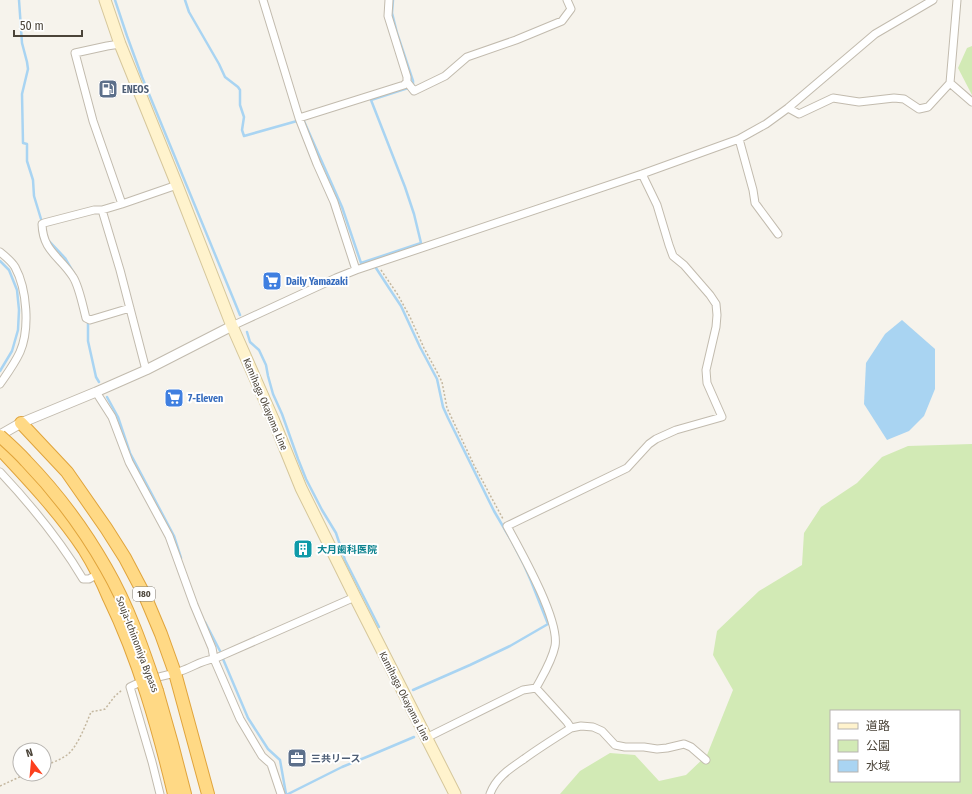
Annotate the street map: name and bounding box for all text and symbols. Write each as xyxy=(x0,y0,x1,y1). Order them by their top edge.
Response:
scale bar xyxy=(14,12,82,38)
text: 50 m xyxy=(20,19,44,33)
fuel station icon: ENEOS xyxy=(97,78,119,100)
place label: ENEOS xyxy=(122,84,149,96)
supermarket icon: Daily Yamazaki xyxy=(261,270,283,292)
place label: Daily Yamazaki xyxy=(286,276,348,288)
street label: Kamihaga Okayama Line xyxy=(240,356,290,452)
supermarket icon: 7-Eleven xyxy=(163,387,185,409)
place label: 7-Eleven xyxy=(188,393,223,405)
building icon: 大月歯科医院 xyxy=(292,538,314,560)
place label: 大月歯科医院 xyxy=(317,544,377,556)
road number: 180 xyxy=(133,587,155,601)
street label: Souja-Ichinomiya Bypass xyxy=(113,595,161,694)
street label: Kamihaga Okayama Line xyxy=(376,650,432,743)
legend xyxy=(830,710,960,782)
text: 道路 xyxy=(866,719,890,733)
text: 公園 xyxy=(866,739,890,753)
north arrow xyxy=(12,742,52,782)
text: N xyxy=(24,746,34,760)
office icon: 三共リース xyxy=(286,747,308,769)
place label: 三共リース xyxy=(311,753,361,765)
text: 水域 xyxy=(866,759,890,773)

